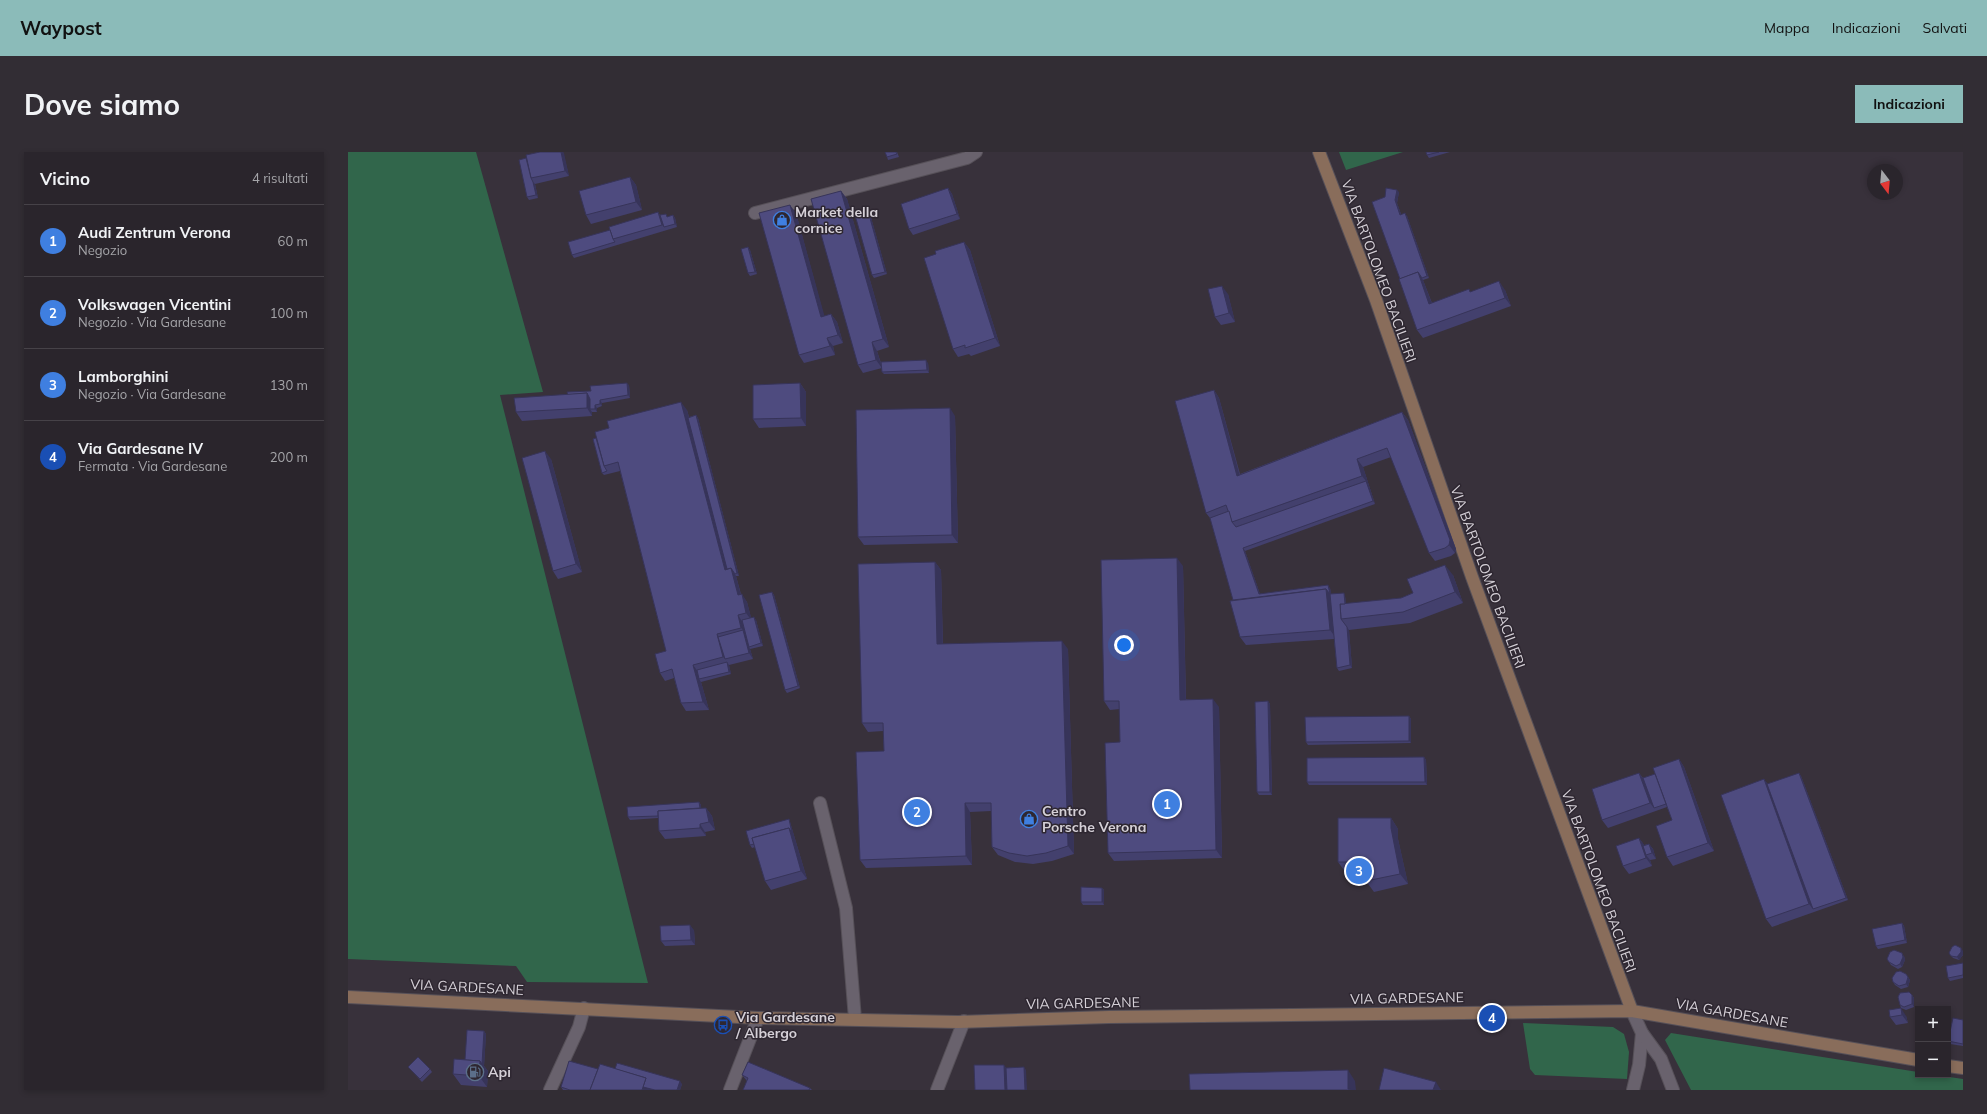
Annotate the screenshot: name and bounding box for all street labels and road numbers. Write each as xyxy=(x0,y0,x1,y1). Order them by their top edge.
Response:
street label: VIA BARTOLOMEO BACILIERI xyxy=(1337,177,1421,365)
street label: VIA BARTOLOMEO BACILIERI xyxy=(1446,483,1530,671)
street label: VIA BARTOLOMEO BACILIERI xyxy=(1557,787,1641,975)
street label: VIA GARDESANE xyxy=(410,975,524,999)
street label: VIA GARDESANE xyxy=(1350,988,1464,1008)
street label: VIA GARDESANE xyxy=(1026,993,1140,1013)
street label: VIA GARDESANE xyxy=(1674,994,1790,1032)

